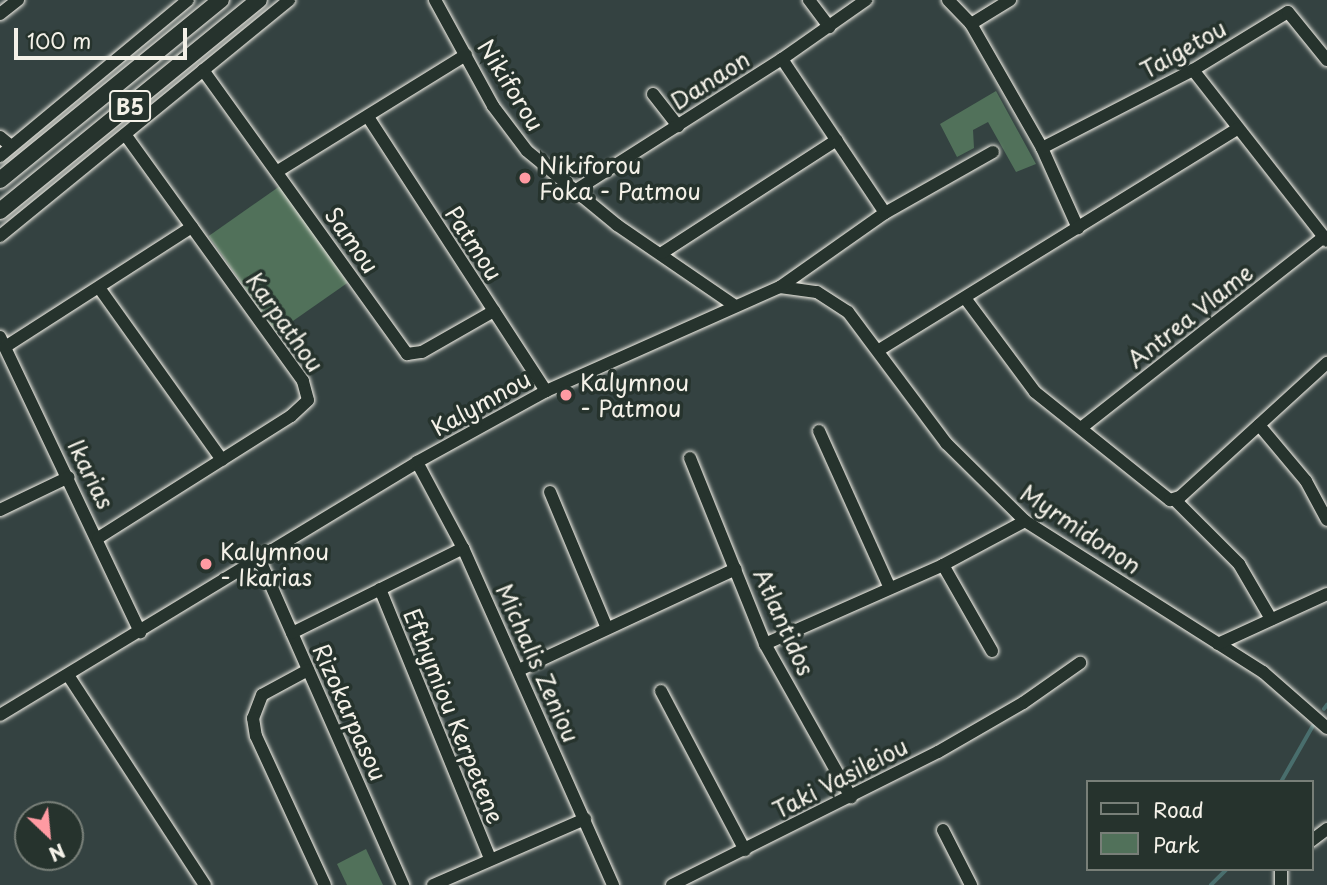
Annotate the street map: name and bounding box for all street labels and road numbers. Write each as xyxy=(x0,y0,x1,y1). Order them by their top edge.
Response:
street label: Taigetou xyxy=(1135,14,1231,84)
street label: Nikiforou xyxy=(472,34,550,136)
street label: Danaon xyxy=(665,45,755,115)
road number: B5 xyxy=(109,88,151,124)
street label: Patmou xyxy=(440,201,508,285)
street label: Samou xyxy=(319,202,385,278)
street label: Antrea Vlame xyxy=(1121,258,1259,374)
street label: Karpathou xyxy=(241,267,329,377)
street label: Kalymnou xyxy=(427,365,535,441)
street label: Ikarias xyxy=(62,435,120,513)
street label: Myrmidonon xyxy=(1015,479,1147,579)
street label: Atlantidos xyxy=(748,564,820,680)
street label: Michalis Zeniou xyxy=(491,579,585,747)
street label: Efthymiou Kerpetene xyxy=(398,604,510,828)
street label: Rizokarpasou xyxy=(308,639,392,785)
street label: Taki Vasileiou xyxy=(767,732,913,824)

